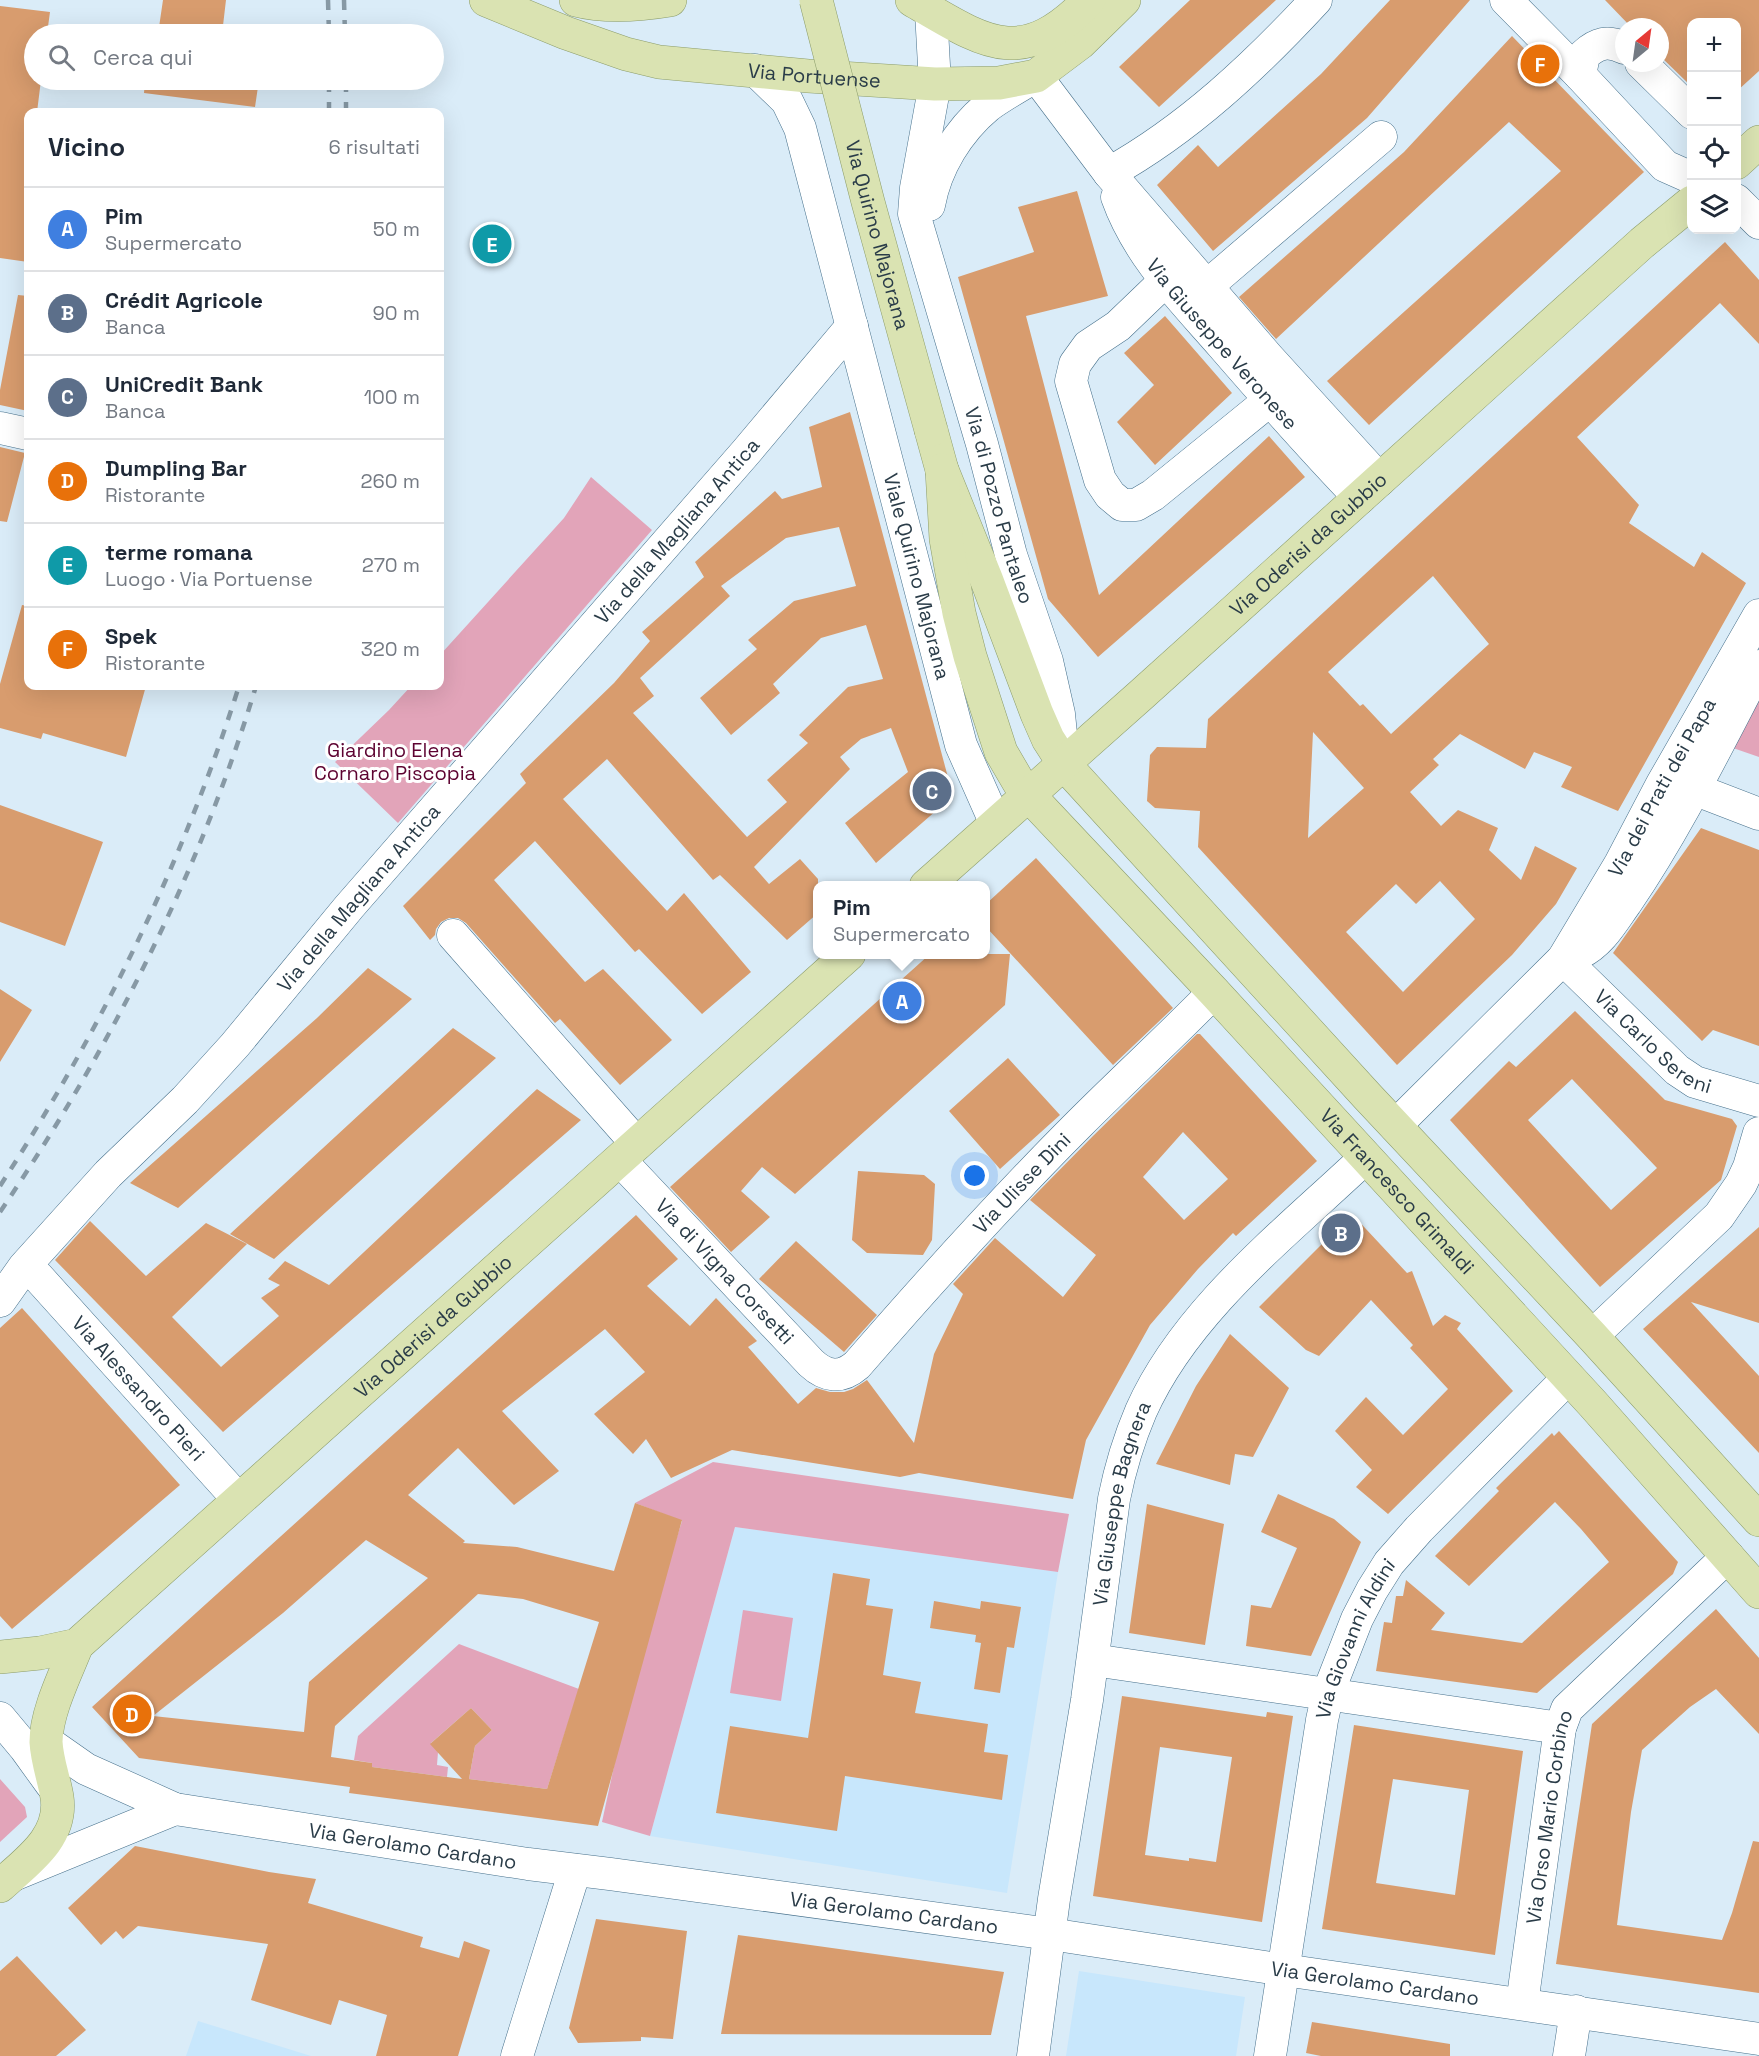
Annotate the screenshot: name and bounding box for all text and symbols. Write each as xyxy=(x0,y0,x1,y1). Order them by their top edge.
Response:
north arrow xyxy=(1615,18,1669,72)
map controls xyxy=(1687,18,1741,234)
button: + xyxy=(1687,18,1741,72)
search box xyxy=(24,24,444,90)
icon: search xyxy=(45,41,78,74)
pin: F xyxy=(1520,42,1560,86)
text: Cerca qui xyxy=(93,43,193,71)
street label: Via Portuense xyxy=(747,57,882,94)
button: − xyxy=(1687,72,1741,126)
button: locate xyxy=(1687,126,1741,180)
text: Vicino xyxy=(48,130,125,164)
text: 6 risultati xyxy=(328,134,420,160)
street label: Via Quirino Majorana xyxy=(840,138,916,333)
button: layers xyxy=(1687,180,1741,234)
text: Pim xyxy=(105,202,143,230)
text: A xyxy=(61,216,74,242)
text: 50 m xyxy=(373,216,420,242)
pin: E xyxy=(472,222,512,266)
text: Supermercato xyxy=(105,230,242,256)
street label: Via Giuseppe Veronese xyxy=(1141,253,1303,435)
text: Crédit Agricole xyxy=(105,286,263,314)
text: B xyxy=(61,300,74,326)
text: 90 m xyxy=(373,300,420,326)
text: Banca xyxy=(105,314,165,340)
text: UniCredit Bank xyxy=(105,370,263,398)
text: C xyxy=(61,384,74,410)
text: 100 m xyxy=(364,384,420,410)
text: Banca xyxy=(105,398,165,424)
street label: Via di Pozzo Pantaleo xyxy=(959,404,1040,607)
street label: Via della Magliana Antica xyxy=(589,433,765,630)
text: Dumpling Bar xyxy=(105,454,247,482)
street label: Via Oderisi da Gubbio xyxy=(1224,466,1392,622)
text: D xyxy=(61,468,74,494)
text: 260 m xyxy=(361,468,420,494)
street label: Viale Quirino Majorana xyxy=(878,471,956,682)
text: Ristorante xyxy=(105,482,205,508)
text: terme romana xyxy=(105,538,253,566)
text: E xyxy=(62,552,73,578)
text: 270 m xyxy=(362,552,420,578)
text: Luogo · Via Portuense xyxy=(105,566,313,592)
text: Spek xyxy=(105,622,157,650)
text: F xyxy=(62,636,73,662)
text: 320 m xyxy=(361,636,420,662)
text: Ristorante xyxy=(105,650,205,676)
street label: Via dei Prati dei Papa xyxy=(1602,693,1722,882)
park label: Giardino Elena Cornaro Piscopia xyxy=(314,737,476,786)
pin: C xyxy=(912,768,952,814)
street label: Via della Magliana Antica xyxy=(271,799,446,997)
popup xyxy=(813,881,990,959)
text: Pim xyxy=(833,893,871,921)
text: Supermercato xyxy=(833,921,970,947)
pin: A xyxy=(882,978,922,1024)
street label: Via Carlo Sereni xyxy=(1589,984,1715,1099)
street label: Via Francesco Grimaldi xyxy=(1314,1103,1480,1280)
street label: Via Ulisse Dini xyxy=(967,1127,1076,1239)
your location xyxy=(960,1161,989,1190)
street label: Via di Vigna Corsetti xyxy=(650,1193,800,1350)
pin: B xyxy=(1322,1210,1360,1256)
street label: Via Oderisi da Gubbio xyxy=(349,1249,517,1404)
street label: Via Alessandro Pieri xyxy=(66,1310,211,1466)
street label: Via Giuseppe Bagnera xyxy=(1087,1397,1157,1607)
street label: Via Giovanni Aldini xyxy=(1310,1552,1401,1721)
pin: D xyxy=(112,1692,152,1736)
street label: Via Orso Mario Corbino xyxy=(1520,1706,1579,1926)
street label: Via Gerolamo Cardano xyxy=(307,1817,519,1875)
street label: Via Gerolamo Cardano xyxy=(788,1886,1000,1940)
street label: Via Gerolamo Cardano xyxy=(1269,1955,1481,2011)

